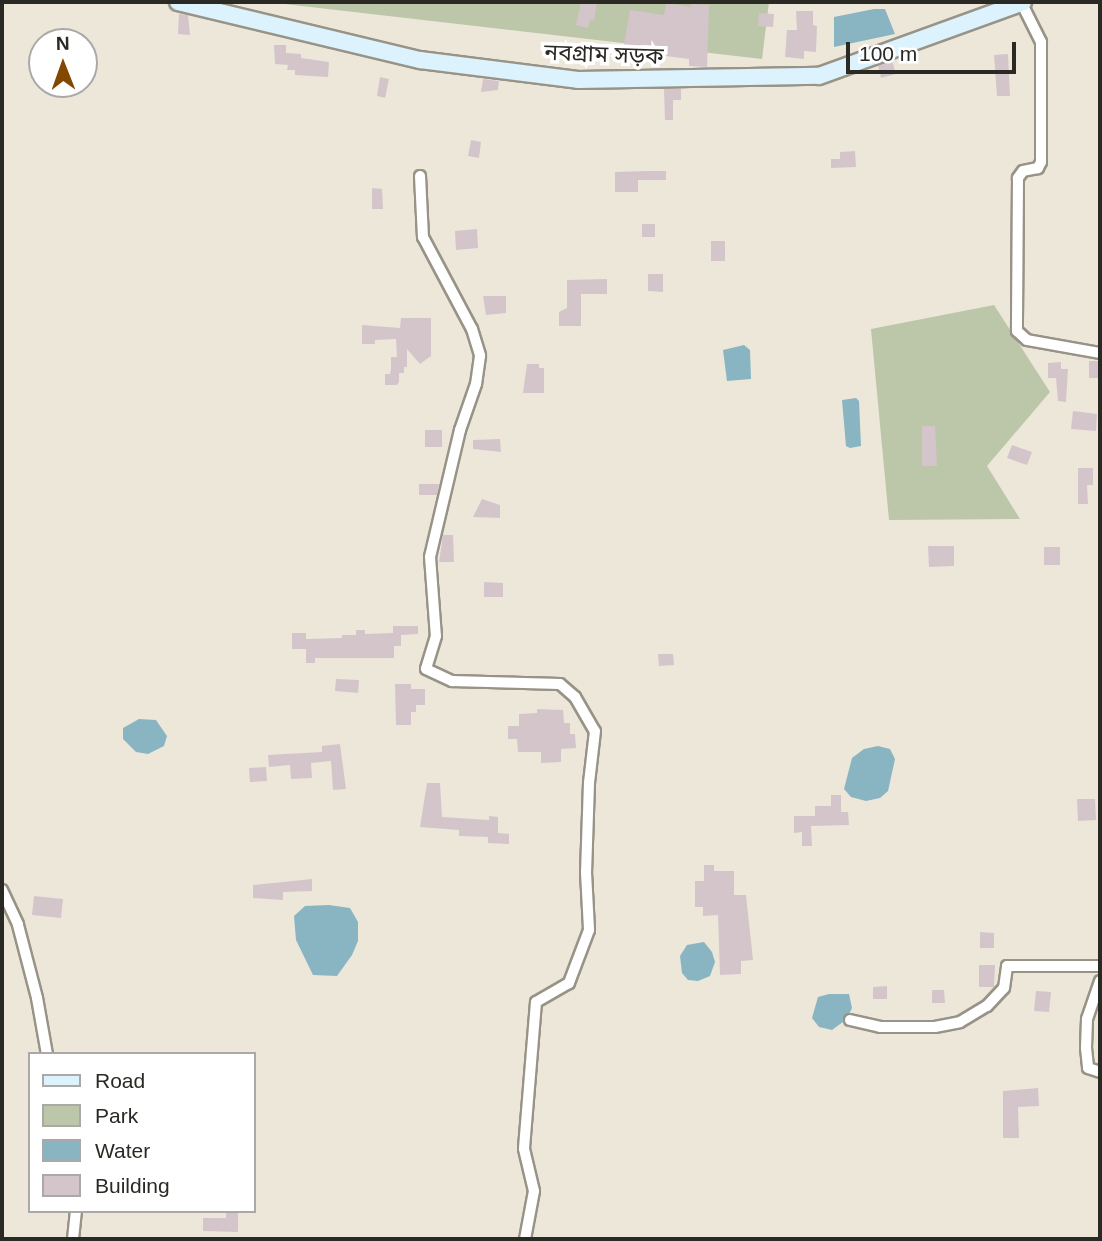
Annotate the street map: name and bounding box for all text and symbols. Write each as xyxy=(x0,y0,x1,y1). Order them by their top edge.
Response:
north arrow xyxy=(28,28,98,98)
scale bar xyxy=(850,28,1020,72)
text: N xyxy=(56,33,70,54)
street label: নবগ্রাম সড়ক xyxy=(544,38,664,70)
text: 100 m xyxy=(859,42,917,65)
legend xyxy=(28,1052,256,1213)
text: Road xyxy=(95,1069,145,1092)
text: Park xyxy=(95,1104,138,1127)
text: Water xyxy=(95,1139,150,1162)
text: Building xyxy=(95,1174,170,1197)

